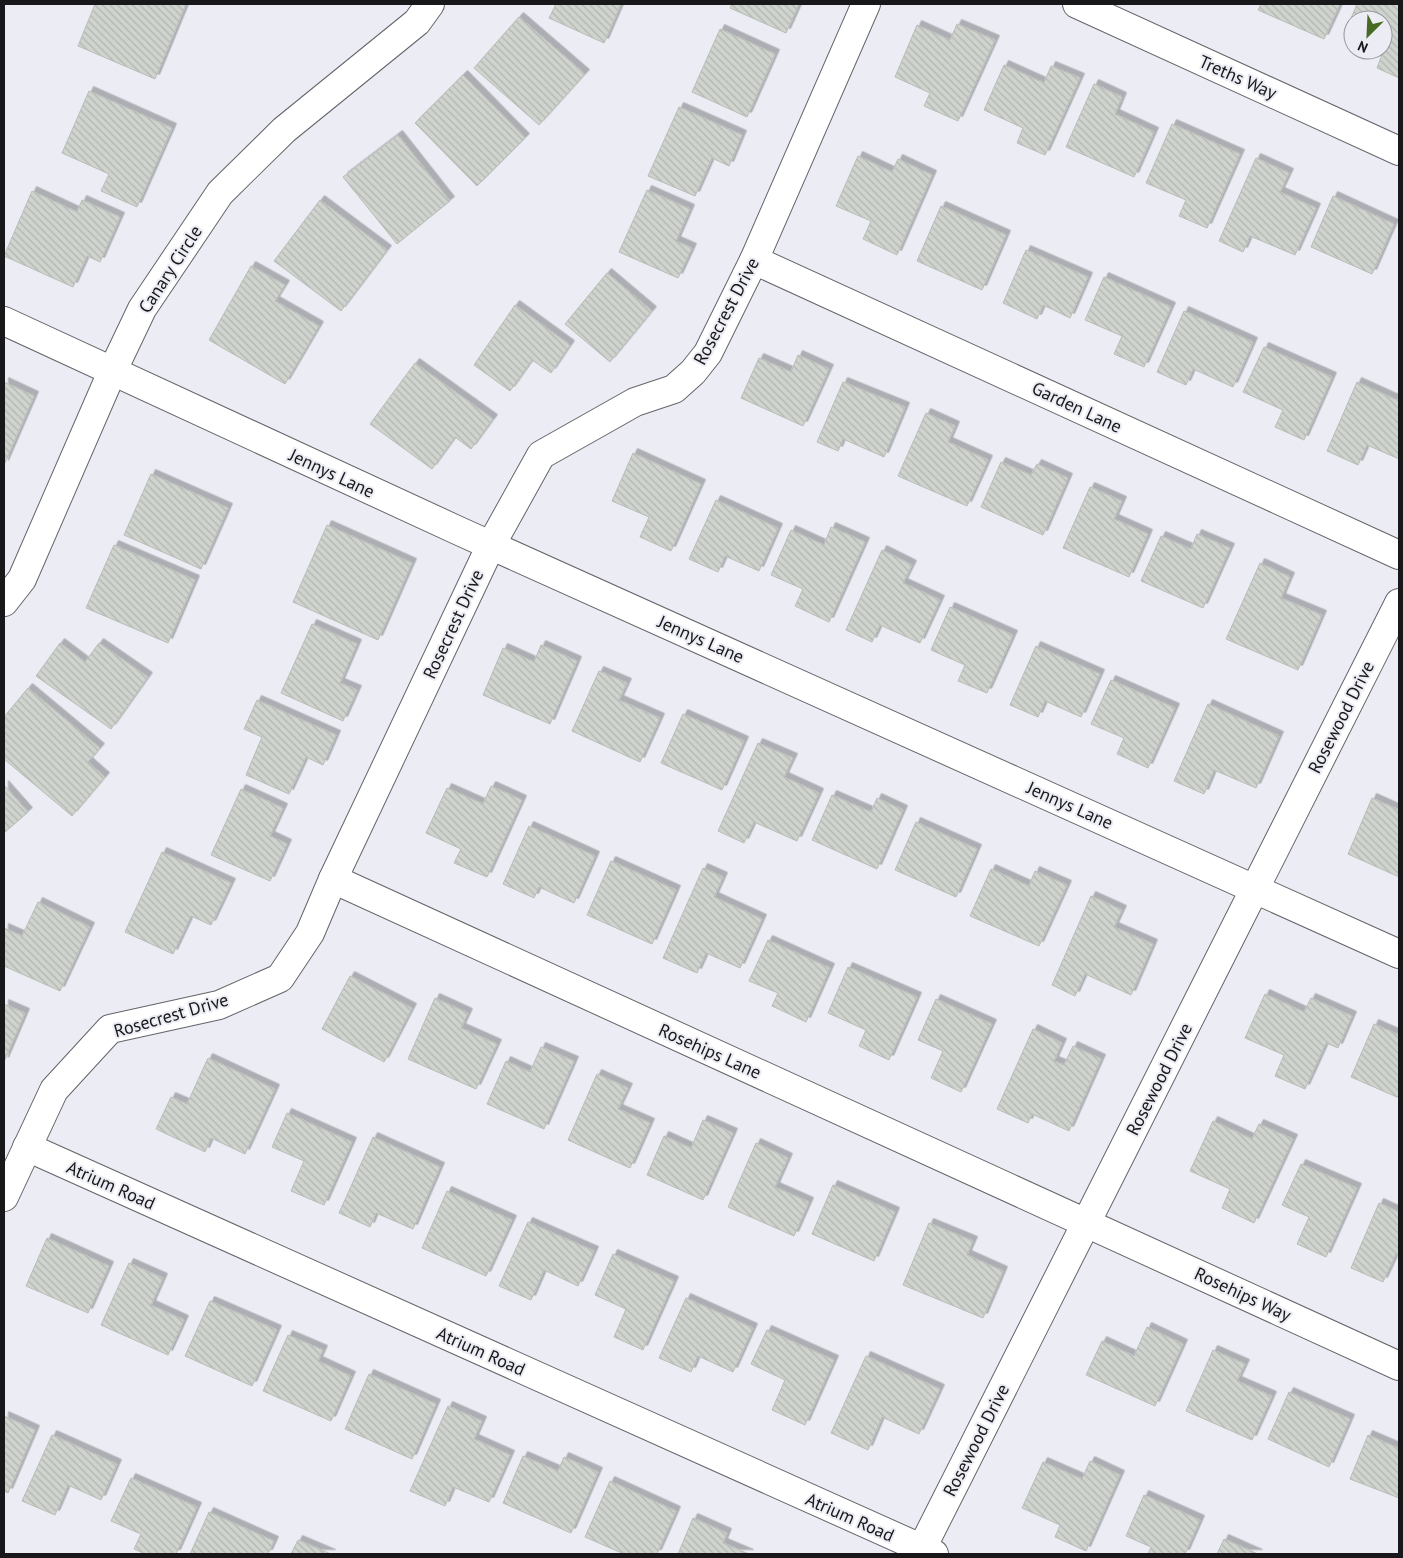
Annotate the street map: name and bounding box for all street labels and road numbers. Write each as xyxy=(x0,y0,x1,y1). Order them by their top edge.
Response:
street label: Treths Way xyxy=(1195,50,1281,105)
street label: Canary Circle xyxy=(133,221,207,317)
street label: Rosecrest Drive xyxy=(688,253,764,369)
street label: Garden Lane xyxy=(1028,376,1126,438)
street label: Jennys Lane xyxy=(285,443,378,503)
street label: Rosecrest Drive xyxy=(418,566,488,682)
street label: Jennys Lane xyxy=(654,609,748,668)
street label: Rosewood Drive xyxy=(1303,657,1379,777)
street label: Jennys Lane xyxy=(1023,775,1117,834)
street label: Rosecrest Drive xyxy=(111,988,231,1042)
street label: Rosehips Lane xyxy=(655,1018,765,1084)
street label: Rosewood Drive xyxy=(1121,1019,1197,1139)
street label: Atrium Road xyxy=(63,1155,159,1215)
street label: Rosehips Way xyxy=(1191,1262,1296,1327)
street label: Atrium Road xyxy=(433,1321,529,1381)
street label: Rosewood Drive xyxy=(938,1380,1014,1500)
street label: Atrium Road xyxy=(802,1487,898,1547)

